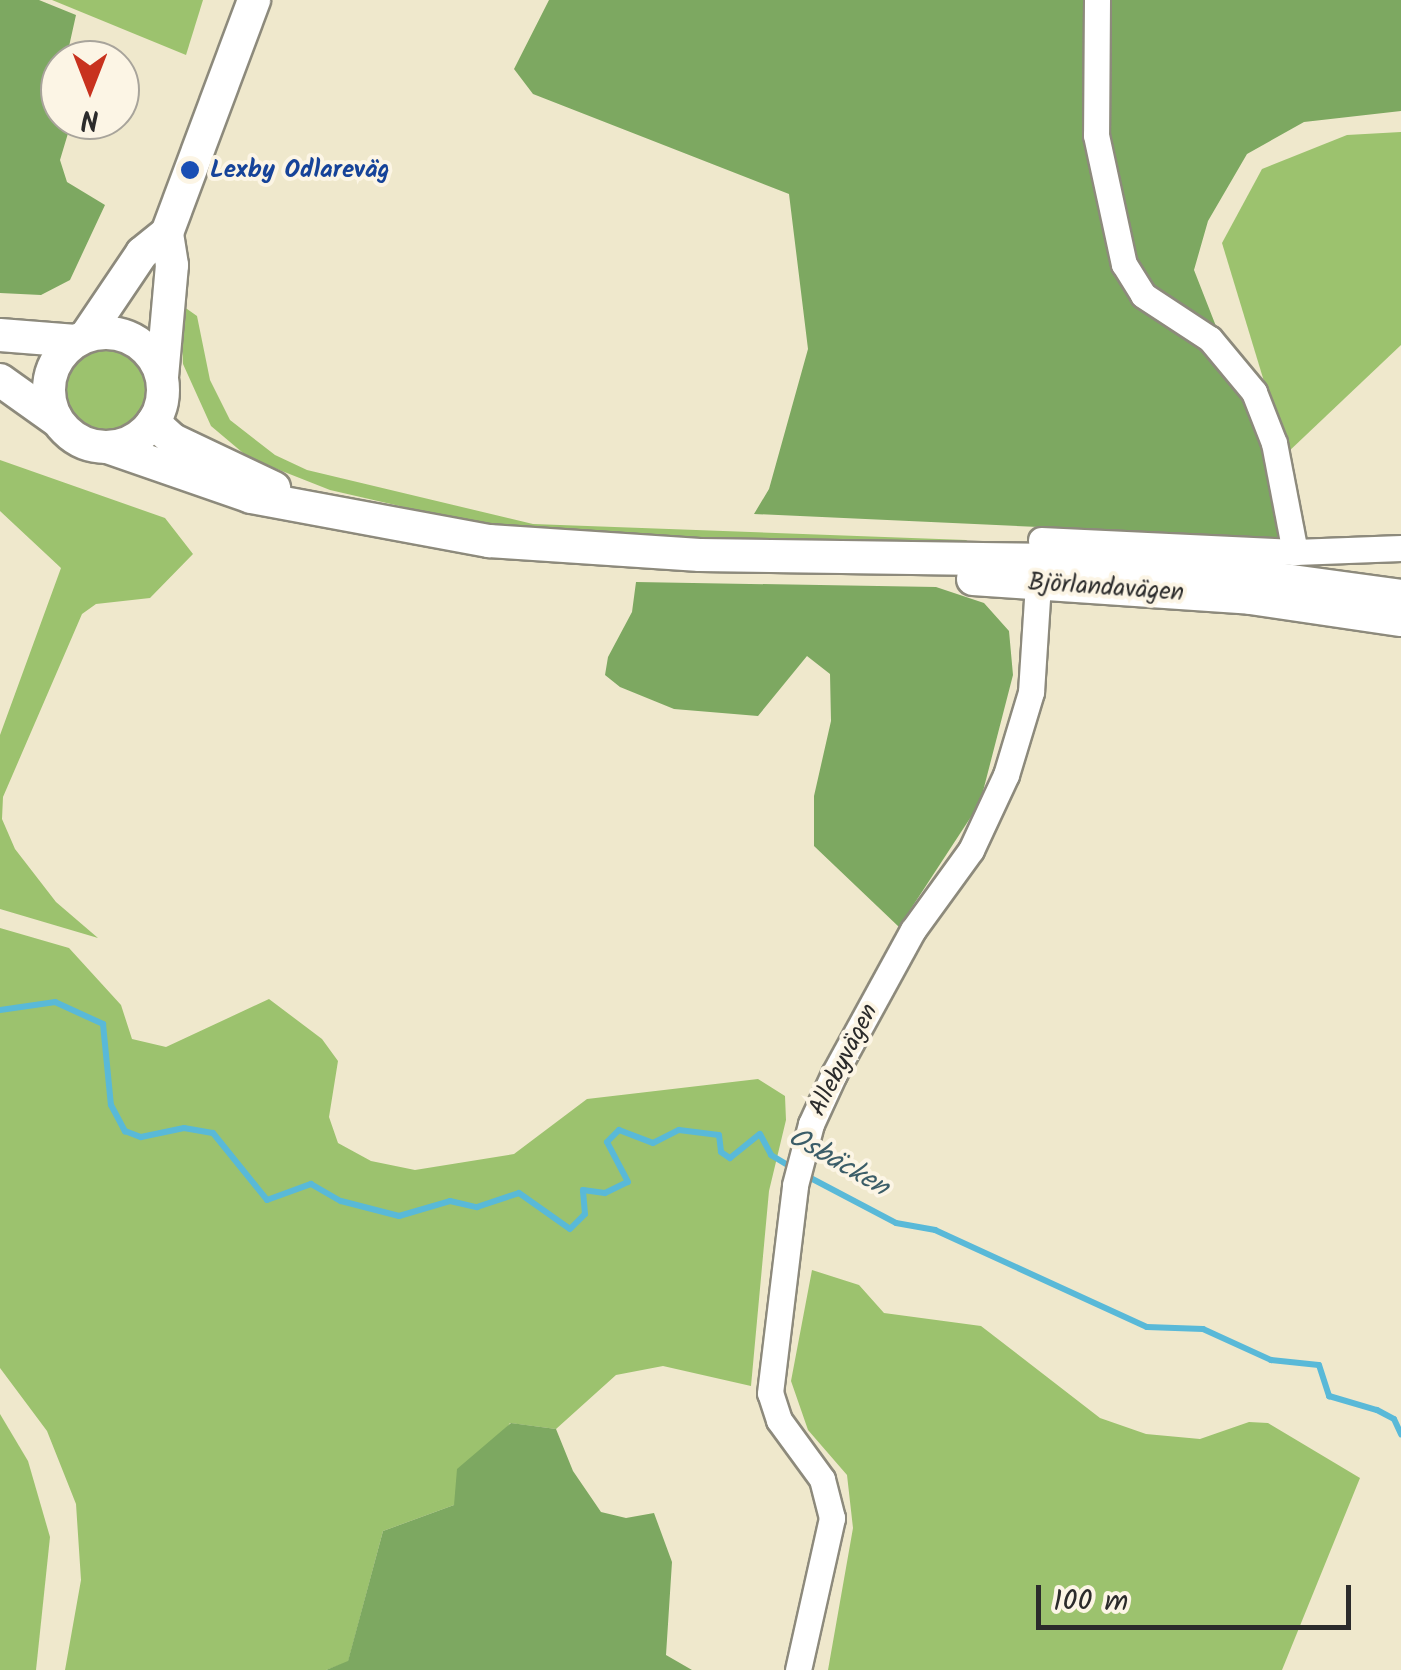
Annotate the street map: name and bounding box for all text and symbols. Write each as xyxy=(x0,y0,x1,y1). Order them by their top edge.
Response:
north arrow xyxy=(40,40,140,140)
text: N xyxy=(81,96,99,141)
place label: Lexby Odlareväg xyxy=(210,155,390,185)
marker: Lexby Odlareväg xyxy=(179,159,201,181)
street label: Björlandavägen xyxy=(1027,568,1185,608)
street label: Allebyvägen xyxy=(803,999,885,1121)
water label: Osbäcken xyxy=(782,1121,894,1205)
scale bar xyxy=(1041,1565,1356,1627)
text: 100 m xyxy=(1053,1578,1128,1626)

